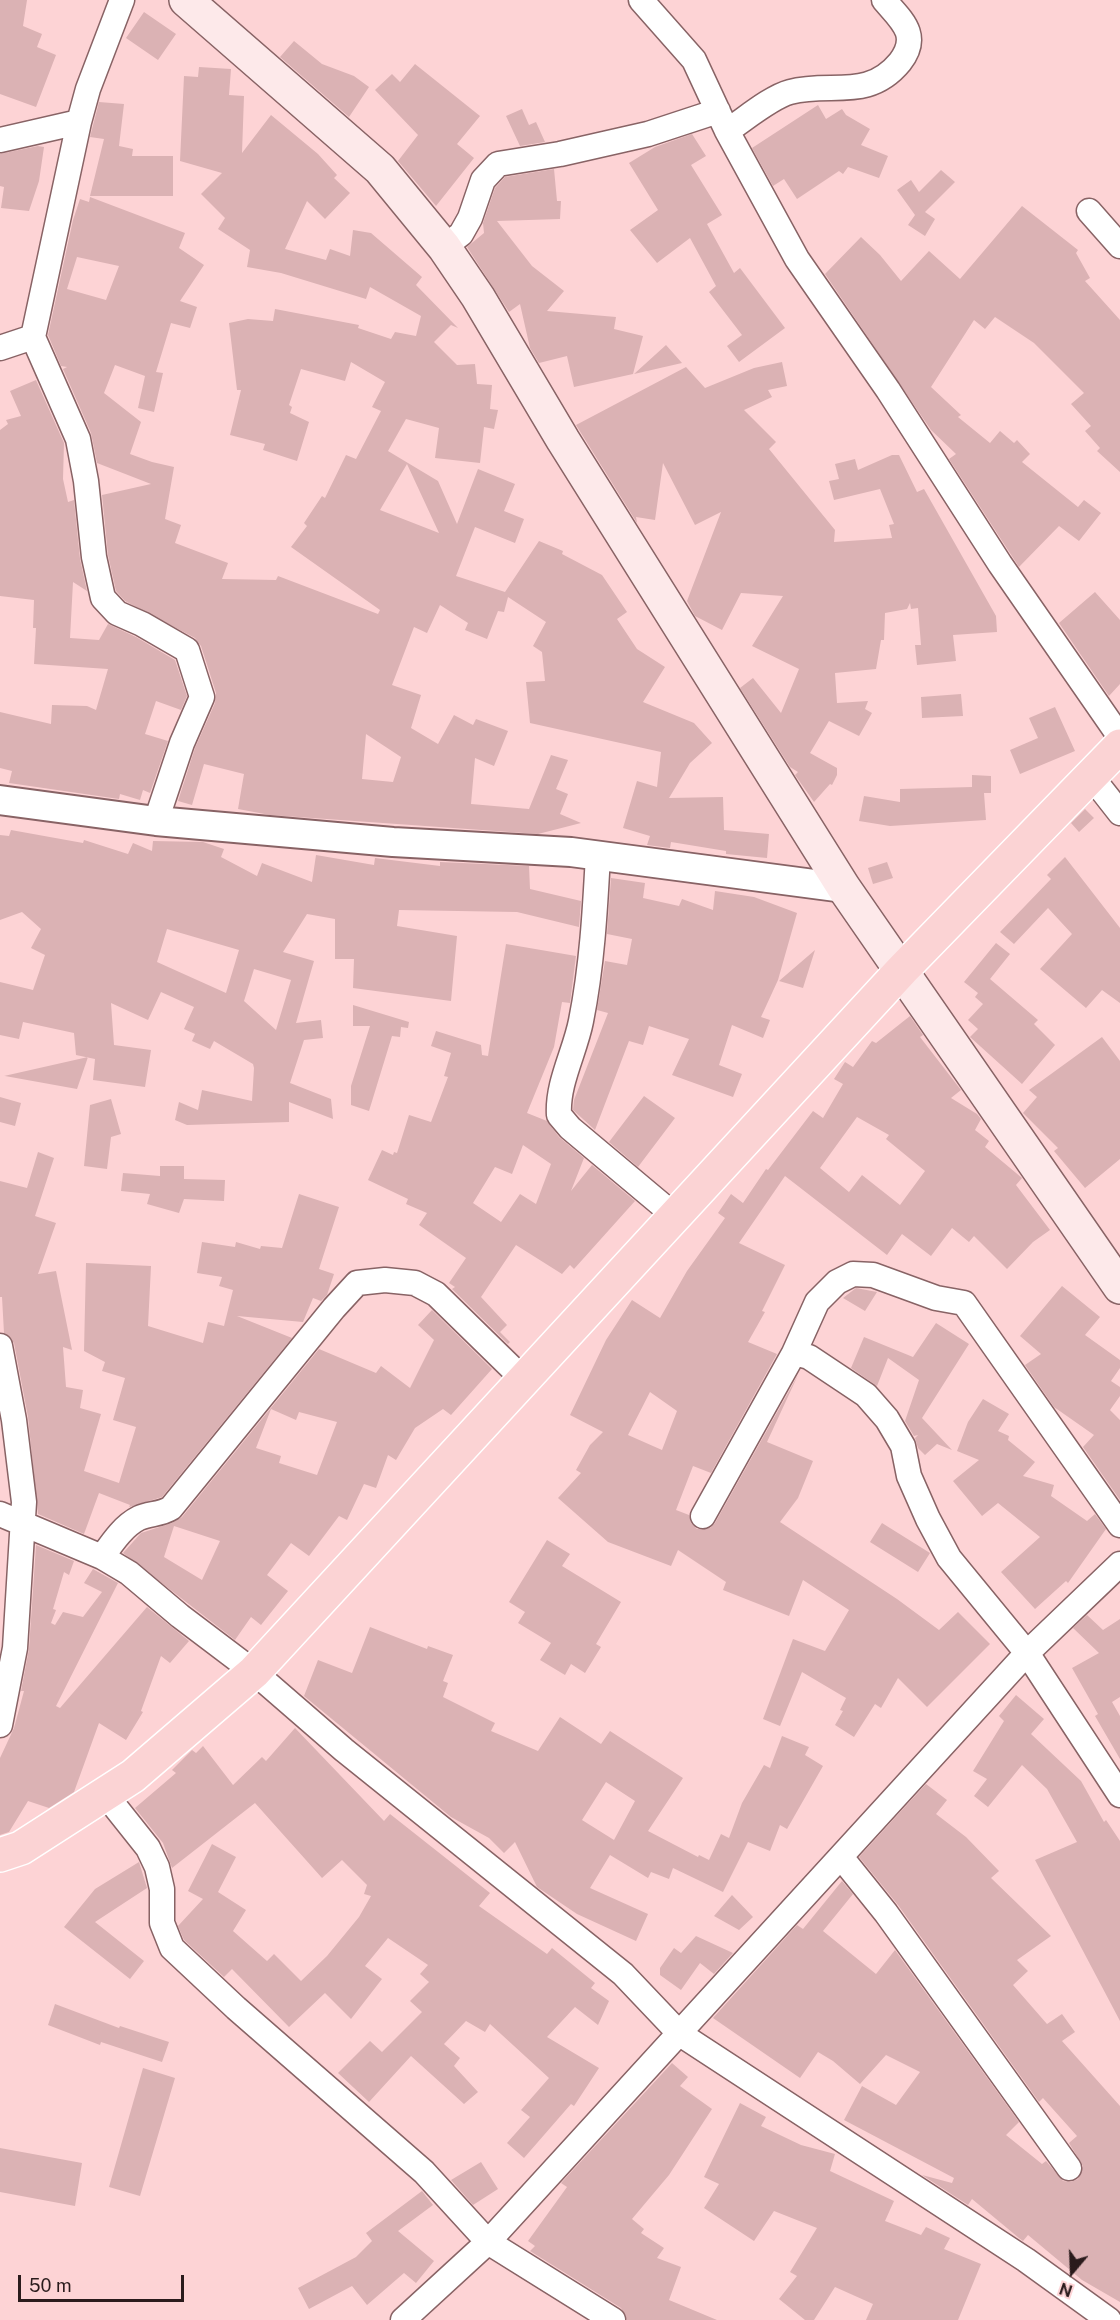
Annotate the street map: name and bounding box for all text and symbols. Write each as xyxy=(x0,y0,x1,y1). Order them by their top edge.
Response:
north arrow xyxy=(1042,2242,1102,2302)
scale bar xyxy=(21,2263,188,2301)
text: 50 m xyxy=(29,2275,72,2296)
text: N xyxy=(1057,2278,1075,2301)

